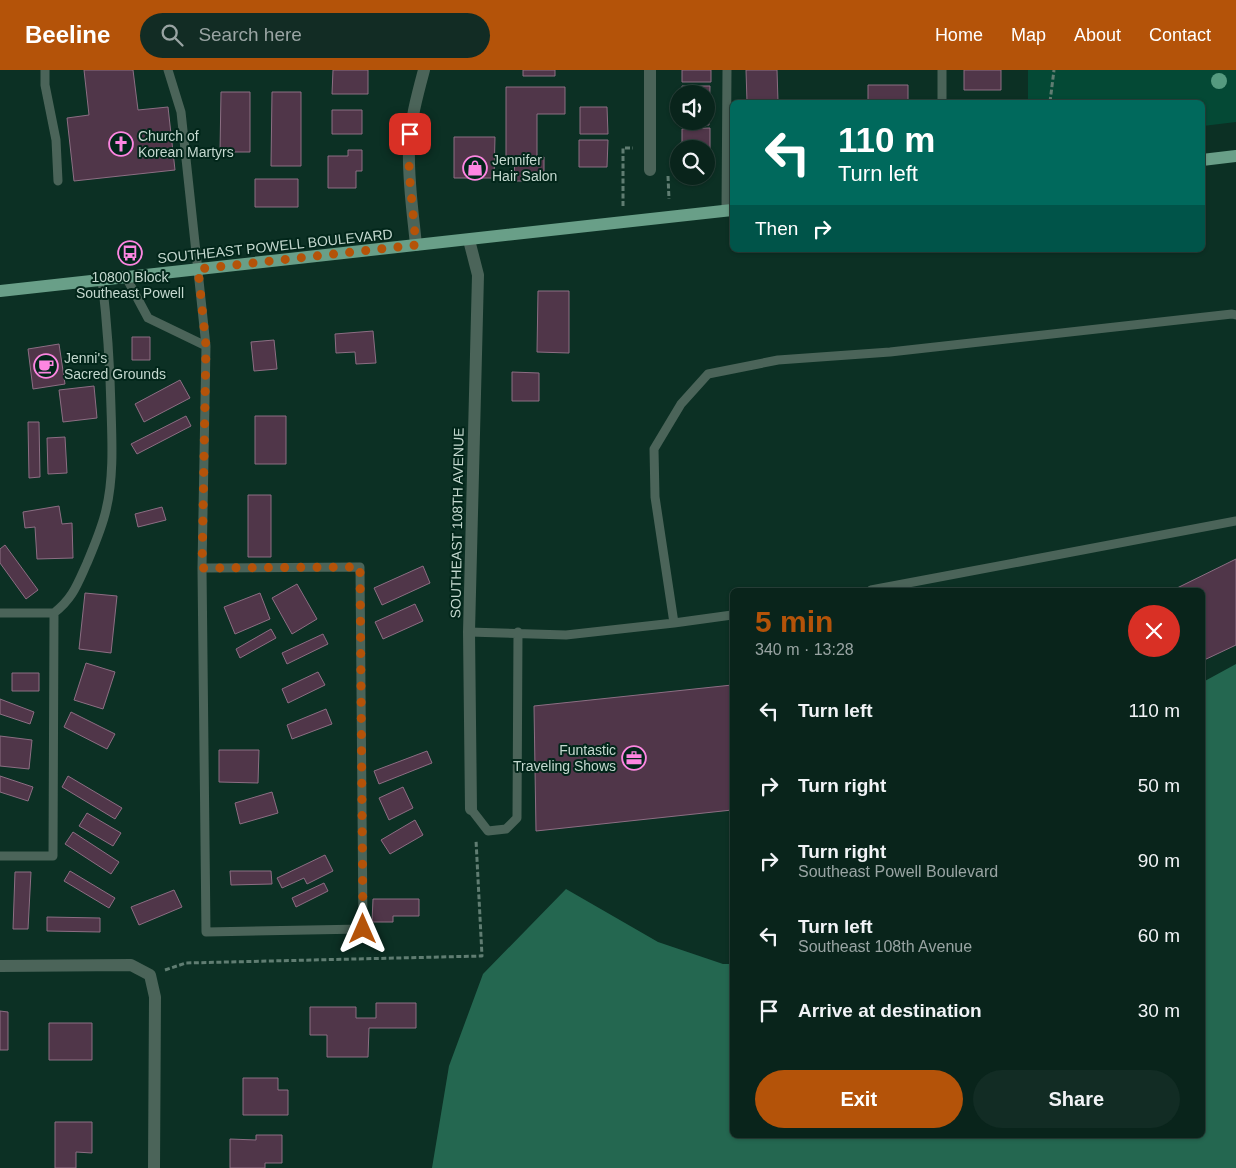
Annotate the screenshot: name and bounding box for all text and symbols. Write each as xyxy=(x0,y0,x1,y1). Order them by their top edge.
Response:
search box xyxy=(140,13,490,58)
text: Beeline xyxy=(25,21,110,48)
icon: search xyxy=(158,21,186,49)
text: Search here xyxy=(198,24,302,45)
text: Home xyxy=(935,25,983,45)
text: Map xyxy=(1011,25,1046,45)
text: About xyxy=(1074,25,1121,45)
text: Contact xyxy=(1149,25,1211,45)
map controls xyxy=(670,85,715,185)
button: sound xyxy=(670,85,715,130)
pin xyxy=(389,113,431,155)
icon: arrive xyxy=(396,120,424,148)
icon: left xyxy=(755,120,820,185)
text: 110 m xyxy=(838,120,935,159)
place label: Church of Korean Martyrs xyxy=(138,128,234,160)
church icon: Church of Korean Martyrs xyxy=(108,131,134,157)
button: search xyxy=(670,140,715,185)
place label: Jennifer Hair Salon xyxy=(492,152,557,184)
shop icon: Jennifer Hair Salon xyxy=(462,155,488,181)
text: Turn left xyxy=(838,161,918,186)
icon: right xyxy=(808,215,836,243)
text: Then xyxy=(755,218,798,239)
street label: SOUTHEAST POWELL BOULEVARD xyxy=(157,226,393,266)
bus stop icon: 10800 Block Southeast Powell xyxy=(117,240,143,266)
place label: 10800 Block Southeast Powell xyxy=(76,269,184,301)
place label: Jenni's Sacred Grounds xyxy=(64,350,166,382)
cafe icon: Jenni's Sacred Grounds xyxy=(33,353,59,379)
street label: SOUTHEAST 108TH AVENUE xyxy=(447,427,467,619)
text: 5 min xyxy=(755,605,833,638)
button: close xyxy=(1128,605,1180,657)
text: 340 m · 13:28 xyxy=(755,641,854,658)
icon: left xyxy=(755,697,783,725)
text: Turn left xyxy=(798,700,873,721)
text: 110 m xyxy=(1129,700,1180,721)
place label: Funtastic Traveling Shows xyxy=(513,742,616,774)
office icon: Funtastic Traveling Shows xyxy=(621,745,647,771)
icon: right xyxy=(755,772,783,800)
text: Turn right xyxy=(798,775,886,796)
text: 50 m xyxy=(1138,775,1180,796)
text: Turn right xyxy=(798,841,886,862)
icon: right xyxy=(755,847,783,875)
text: 90 m xyxy=(1138,850,1180,871)
text: Southeast Powell Boulevard xyxy=(798,863,998,880)
position arrow xyxy=(336,902,388,954)
text: Turn left xyxy=(798,916,873,937)
icon: left xyxy=(755,922,783,950)
text: 60 m xyxy=(1138,925,1180,946)
text: Southeast 108th Avenue xyxy=(798,938,972,955)
icon: arrive xyxy=(755,997,783,1025)
text: Arrive at destination xyxy=(798,1000,982,1021)
text: 30 m xyxy=(1138,1000,1180,1021)
button: Exit xyxy=(755,1070,963,1128)
button: Share xyxy=(973,1070,1180,1128)

